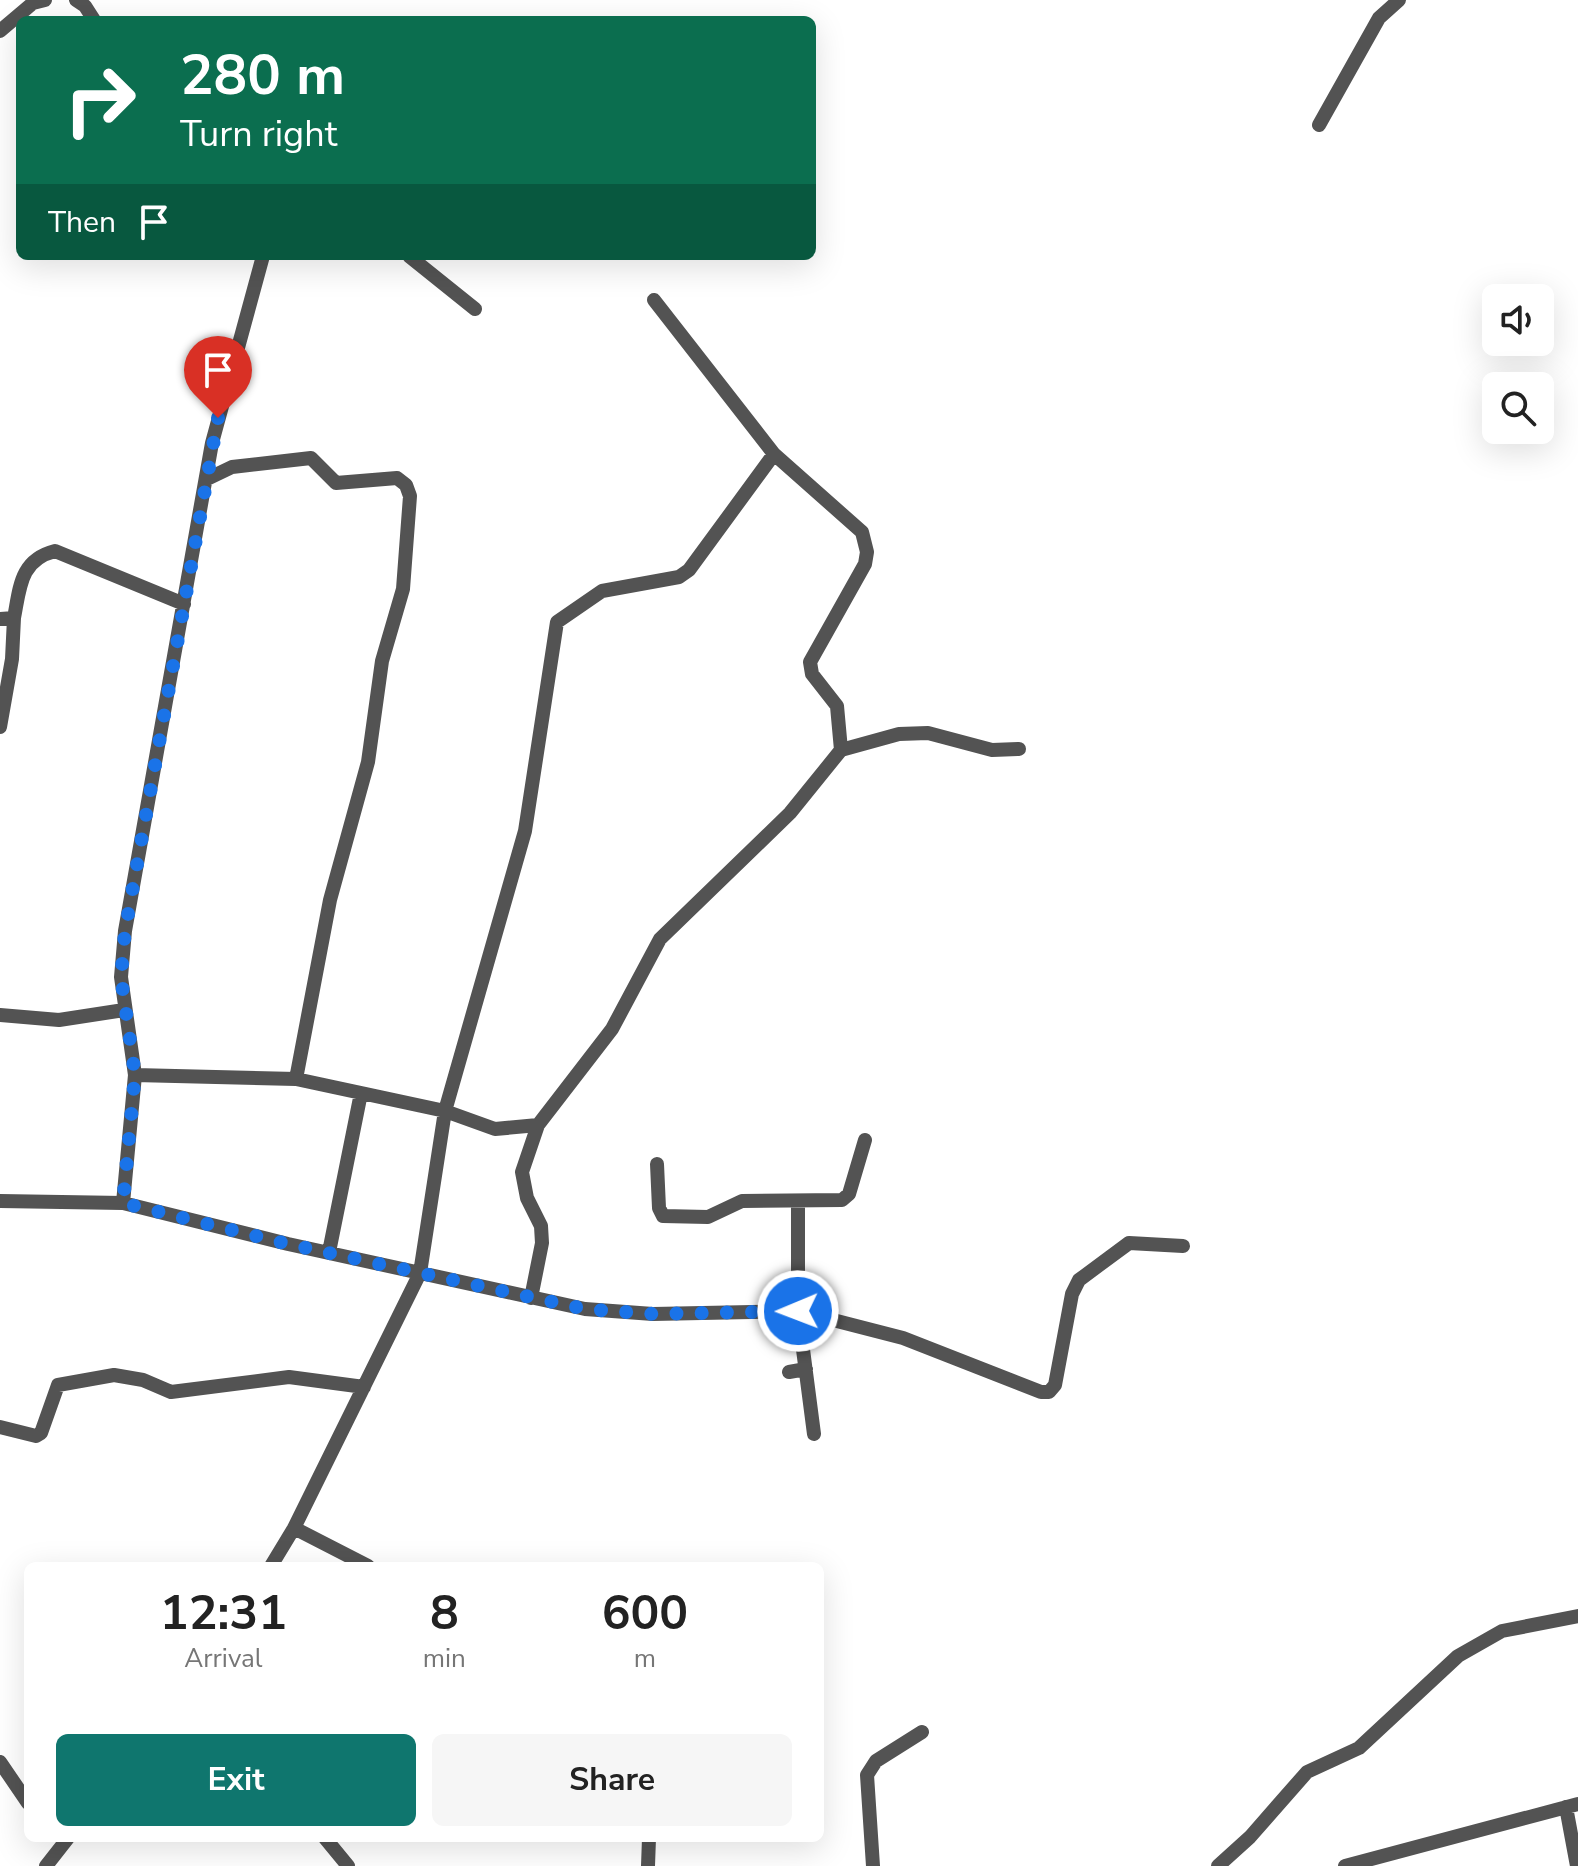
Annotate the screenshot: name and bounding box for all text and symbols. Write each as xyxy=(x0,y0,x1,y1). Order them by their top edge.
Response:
text: 280 m xyxy=(180,37,345,114)
icon: right xyxy=(48,48,152,152)
text: Turn right xyxy=(180,110,337,159)
icon: arrive xyxy=(132,200,176,244)
text: Then xyxy=(48,202,116,243)
map controls xyxy=(1482,284,1554,444)
button: sound xyxy=(1482,284,1554,356)
pin xyxy=(184,336,252,418)
icon: arrive xyxy=(196,348,240,392)
button: search xyxy=(1482,372,1554,444)
position arrow xyxy=(756,1269,840,1353)
text: 12:31 xyxy=(160,1580,287,1646)
text: 8 xyxy=(430,1580,459,1646)
text: 600 xyxy=(602,1580,688,1646)
text: Arrival xyxy=(184,1641,263,1676)
text: min xyxy=(423,1641,466,1676)
text: m xyxy=(634,1641,656,1676)
button: Exit xyxy=(56,1734,416,1826)
button: Share xyxy=(432,1734,792,1826)

